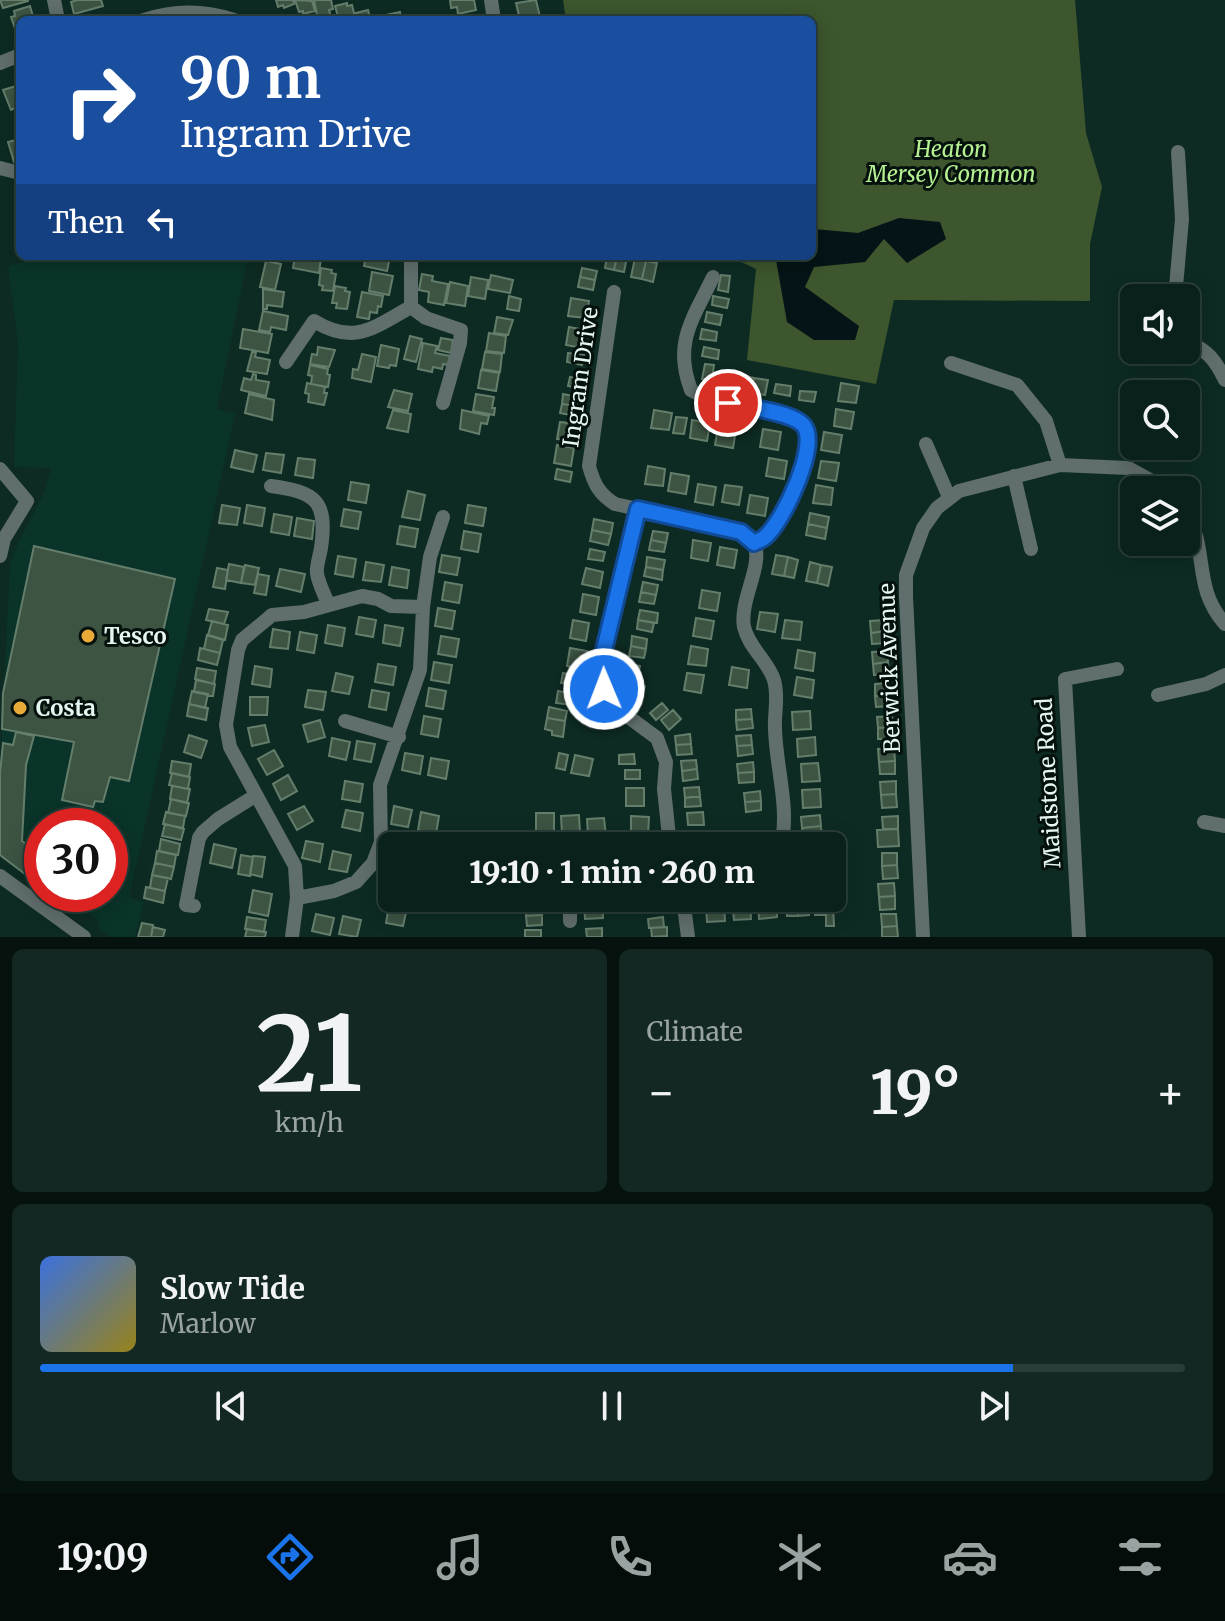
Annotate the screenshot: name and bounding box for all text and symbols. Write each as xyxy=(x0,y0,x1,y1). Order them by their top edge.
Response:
text: 90 m xyxy=(180,43,321,113)
icon: right xyxy=(48,48,152,152)
text: Ingram Drive xyxy=(180,112,411,157)
park label: Heaton Mersey Common xyxy=(866,135,1036,188)
icon: left xyxy=(140,200,184,244)
text: Then xyxy=(48,203,124,241)
map controls xyxy=(1120,284,1200,556)
button: sound xyxy=(1120,284,1200,364)
street label: Ingram Drive xyxy=(556,305,604,449)
pin xyxy=(694,369,762,437)
button: search xyxy=(1120,380,1200,460)
icon: arrive xyxy=(706,381,750,425)
button: layers xyxy=(1120,476,1200,556)
street label: Berwick Avenue xyxy=(872,582,906,754)
place label: Tesco xyxy=(104,622,167,650)
marker: Tesco xyxy=(79,627,97,645)
position arrow xyxy=(562,647,646,731)
place label: Costa xyxy=(36,694,96,722)
street label: Maidstone Road xyxy=(1030,697,1066,869)
marker: Costa xyxy=(11,699,29,717)
speed limit sign: 30 xyxy=(24,808,128,912)
text: 19:10 · 1 min · 260 m xyxy=(469,853,755,891)
text: 21 xyxy=(256,989,362,1119)
text: Climate xyxy=(647,1015,743,1048)
text: 19° xyxy=(870,1055,961,1130)
text: − xyxy=(647,1065,676,1120)
text: + xyxy=(1156,1065,1185,1120)
text: km/h xyxy=(275,1106,344,1139)
text: Slow Tide xyxy=(160,1269,305,1307)
text: Marlow xyxy=(160,1307,256,1340)
icon: previous xyxy=(209,1384,253,1428)
icon: pause xyxy=(590,1384,634,1428)
icon: next xyxy=(972,1384,1016,1428)
icon: directions xyxy=(262,1529,318,1585)
icon: music xyxy=(432,1529,488,1585)
icon: phone xyxy=(602,1529,658,1585)
icon: climate xyxy=(772,1529,828,1585)
icon: car xyxy=(942,1529,998,1585)
icon: filters xyxy=(1112,1529,1168,1585)
text: 19:09 xyxy=(57,1535,149,1580)

